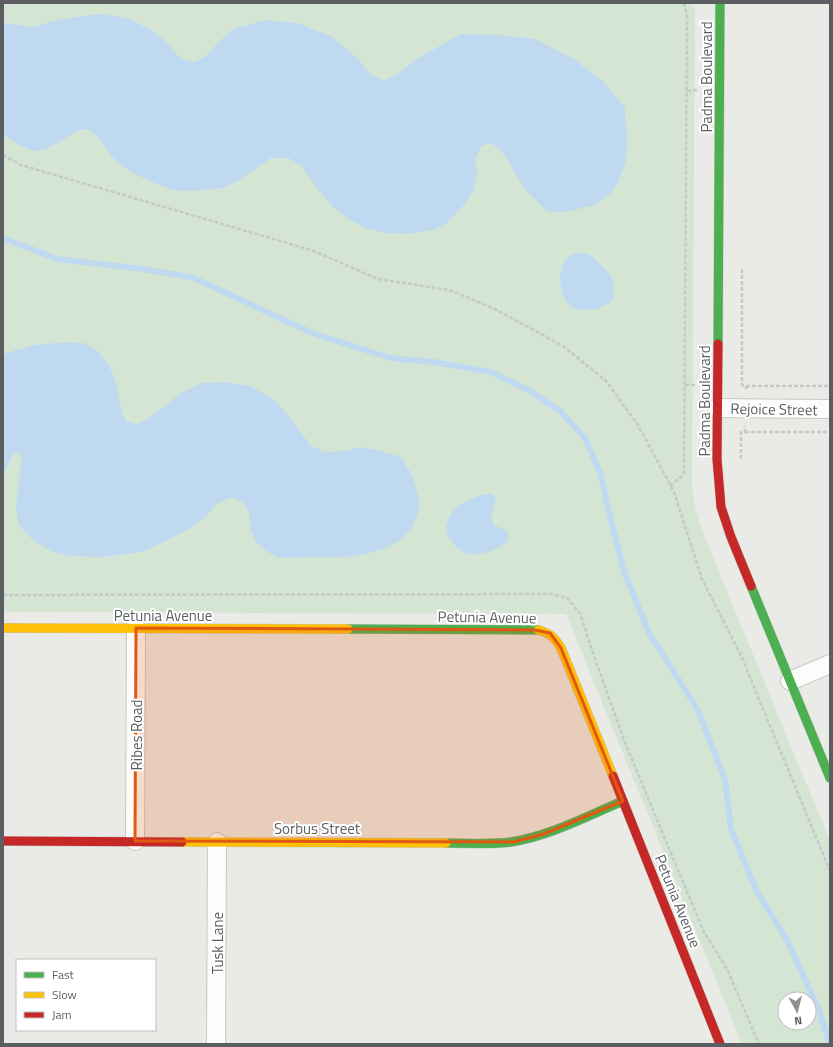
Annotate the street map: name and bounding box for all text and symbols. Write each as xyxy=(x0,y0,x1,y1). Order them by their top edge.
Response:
street label: Padma Boulevard xyxy=(695,21,718,133)
street label: Padma Boulevard xyxy=(693,345,716,457)
street label: Rejoice Street xyxy=(730,397,819,421)
street label: Petunia Avenue xyxy=(114,604,212,627)
street label: Petunia Avenue xyxy=(437,605,537,629)
street label: Ribes Road xyxy=(125,700,148,770)
street label: Sorbus Street xyxy=(274,817,361,840)
street label: Petunia Avenue xyxy=(649,851,707,951)
street label: Tusk Lane xyxy=(206,912,229,974)
legend xyxy=(16,959,156,1031)
text: Fast xyxy=(52,965,75,984)
text: Slow xyxy=(52,985,77,1004)
north arrow xyxy=(777,991,817,1031)
text: Jam xyxy=(52,1005,72,1024)
text: N xyxy=(793,1013,803,1029)

